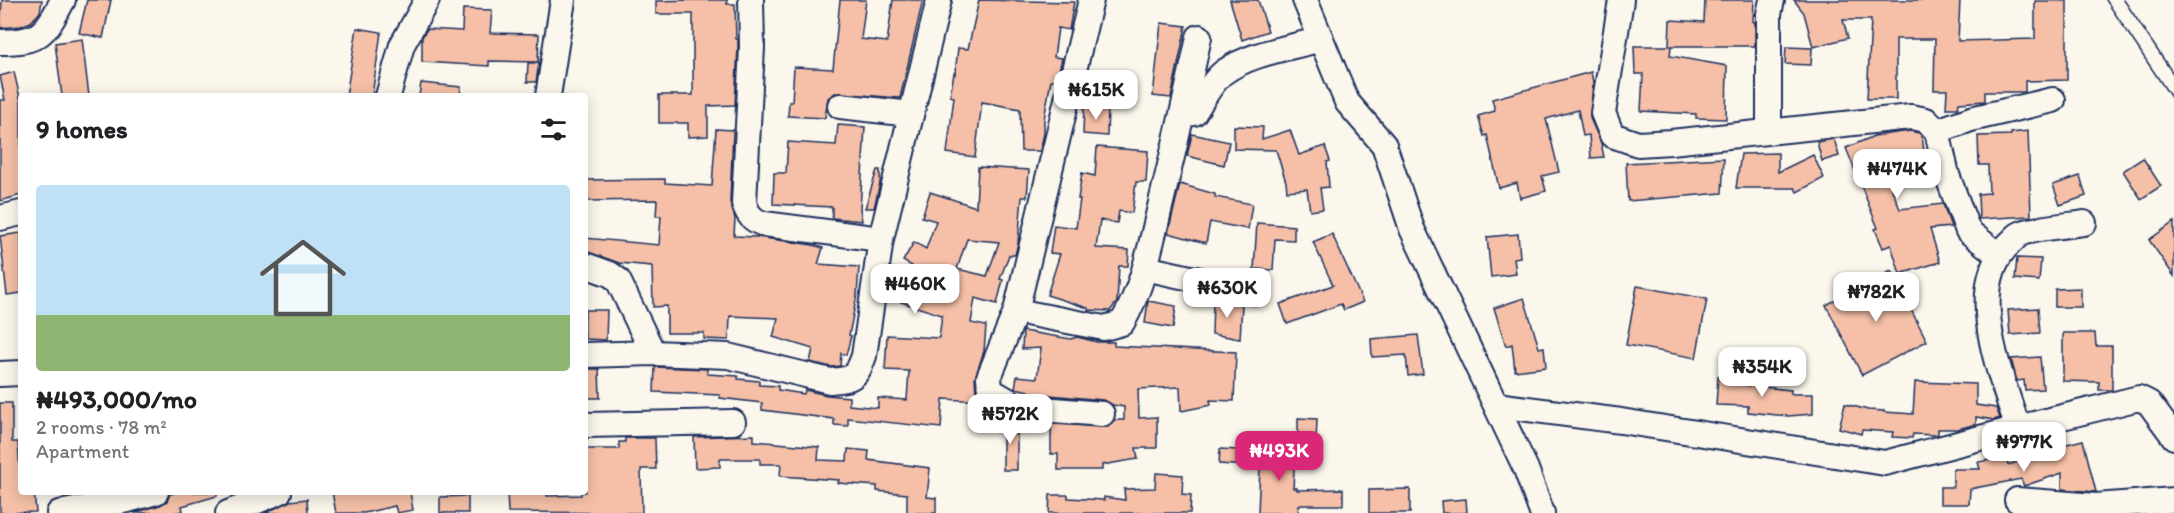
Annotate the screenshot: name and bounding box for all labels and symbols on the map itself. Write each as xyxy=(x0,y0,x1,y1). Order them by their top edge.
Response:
pin: ₦615K xyxy=(1054,70,1138,121)
pin: ₦474K xyxy=(1855,149,1939,200)
pin: ₦460K xyxy=(873,264,957,315)
pin: ₦630K xyxy=(1185,268,1269,319)
pin: ₦782K xyxy=(1834,272,1918,323)
pin: ₦354K xyxy=(1720,347,1804,398)
pin: ₦572K xyxy=(968,394,1052,445)
pin: ₦977K xyxy=(1982,422,2066,473)
pin: ₦493K xyxy=(1237,431,1321,482)

